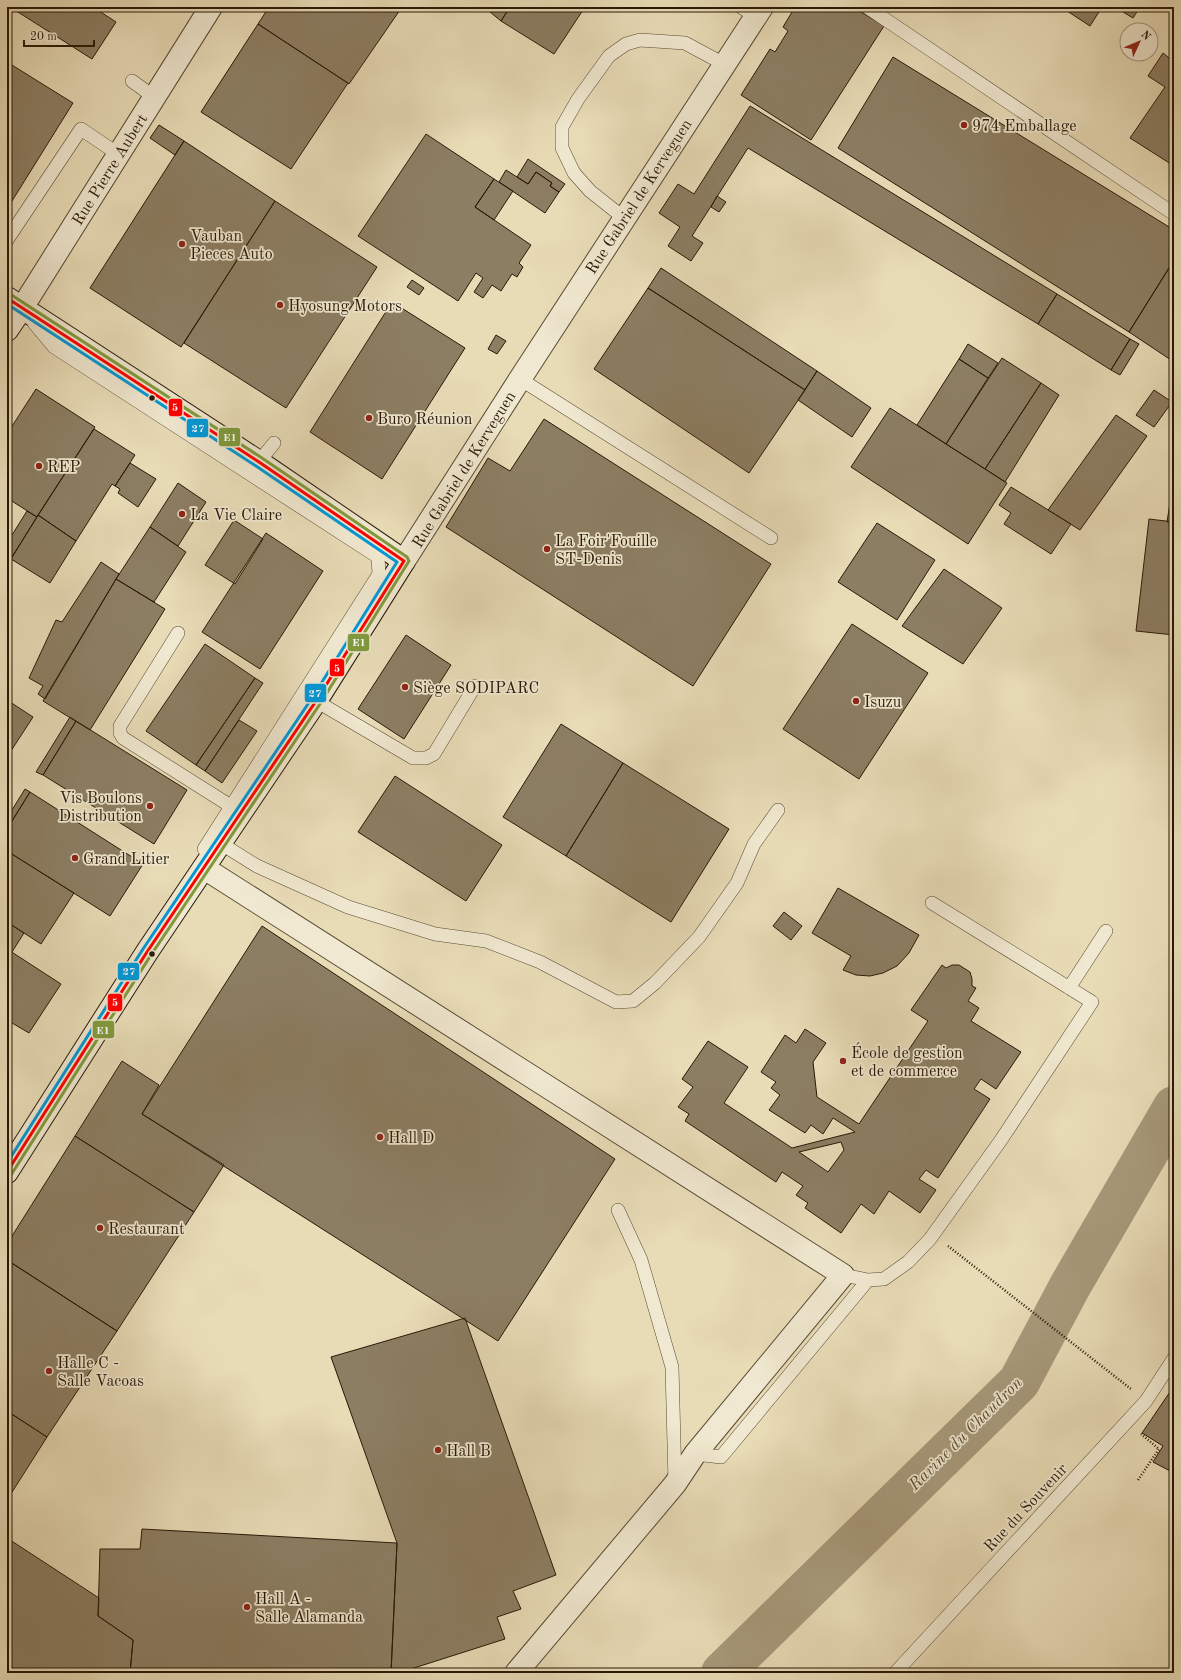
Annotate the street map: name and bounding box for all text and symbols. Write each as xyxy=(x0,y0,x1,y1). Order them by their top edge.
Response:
scale bar xyxy=(24,22,94,48)
north arrow xyxy=(1119,22,1159,62)
text: N xyxy=(1138,29,1152,43)
text: 20 m xyxy=(30,31,57,43)
street label: Rue Pierre Aubert xyxy=(70,111,152,229)
street label: Rue Gabriel de Kerveguen xyxy=(584,117,696,277)
place label: 974 Emballage xyxy=(972,119,1077,135)
marker: 974 Emballage xyxy=(959,120,969,130)
place label: Vauban Pieces Auto xyxy=(190,229,273,263)
marker: Vauban Pieces Auto xyxy=(177,239,187,249)
place label: Hyosung Motors xyxy=(288,299,402,315)
marker: Hyosung Motors xyxy=(275,300,285,310)
street label: Rue Gabriel de Kerveguen xyxy=(410,389,520,551)
unlabelled marker xyxy=(147,393,157,403)
line badge: 5 xyxy=(168,398,183,417)
text: 5 xyxy=(172,403,178,414)
place label: Buro Réunion xyxy=(377,412,473,428)
marker: Buro Réunion xyxy=(364,413,374,423)
line badge: 27 xyxy=(186,418,209,438)
text: 27 xyxy=(192,424,204,435)
line badge: E1 xyxy=(218,427,241,447)
text: E1 xyxy=(223,433,237,444)
place label: REP xyxy=(47,460,80,476)
marker: REP xyxy=(34,461,44,471)
place label: La Vie Claire xyxy=(190,508,282,524)
marker: La Vie Claire xyxy=(177,509,187,519)
place label: La Foir'Fouille ST-Denis xyxy=(555,534,657,568)
marker: La Foir'Fouille ST-Denis xyxy=(542,544,552,554)
line badge: E1 xyxy=(347,633,370,652)
text: E1 xyxy=(352,638,366,649)
line badge: 5 xyxy=(329,658,345,677)
text: 5 xyxy=(334,664,340,675)
place label: Siège SODIPARC xyxy=(413,681,539,697)
marker: Siège SODIPARC xyxy=(400,682,410,692)
line badge: 27 xyxy=(304,683,327,703)
text: 27 xyxy=(309,689,321,700)
place label: Isuzu xyxy=(864,695,902,711)
marker: Isuzu xyxy=(851,696,861,706)
place label: Vis Boulons Distribution xyxy=(59,791,142,825)
marker: Vis Boulons Distribution xyxy=(145,801,155,811)
place label: Grand Litier xyxy=(83,852,170,868)
marker: Grand Litier xyxy=(70,853,80,863)
unlabelled marker xyxy=(147,949,157,959)
line badge: 27 xyxy=(117,962,140,981)
text: 27 xyxy=(123,967,135,978)
line badge: 5 xyxy=(107,993,123,1012)
text: 5 xyxy=(112,998,118,1009)
line badge: E1 xyxy=(92,1020,115,1039)
text: E1 xyxy=(96,1026,110,1037)
place label: École de gestion et de commerce xyxy=(851,1042,963,1080)
marker: École de gestion et de commerce xyxy=(838,1056,848,1066)
place label: Hall D xyxy=(388,1131,434,1147)
marker: Hall D xyxy=(375,1132,385,1142)
place label: Restaurant xyxy=(108,1222,185,1238)
marker: Restaurant xyxy=(95,1223,105,1233)
place label: Halle C - Salle Vacoas xyxy=(57,1356,144,1390)
marker: Halle C - Salle Vacoas xyxy=(44,1366,54,1376)
water label: Ravine du Chaudron xyxy=(905,1374,1026,1495)
place label: Hall B xyxy=(446,1444,491,1460)
marker: Hall B xyxy=(433,1445,443,1455)
street label: Rue du Souvenir xyxy=(982,1461,1072,1556)
place label: Hall A - Salle Alamanda xyxy=(255,1592,363,1626)
marker: Hall A - Salle Alamanda xyxy=(242,1602,252,1612)

